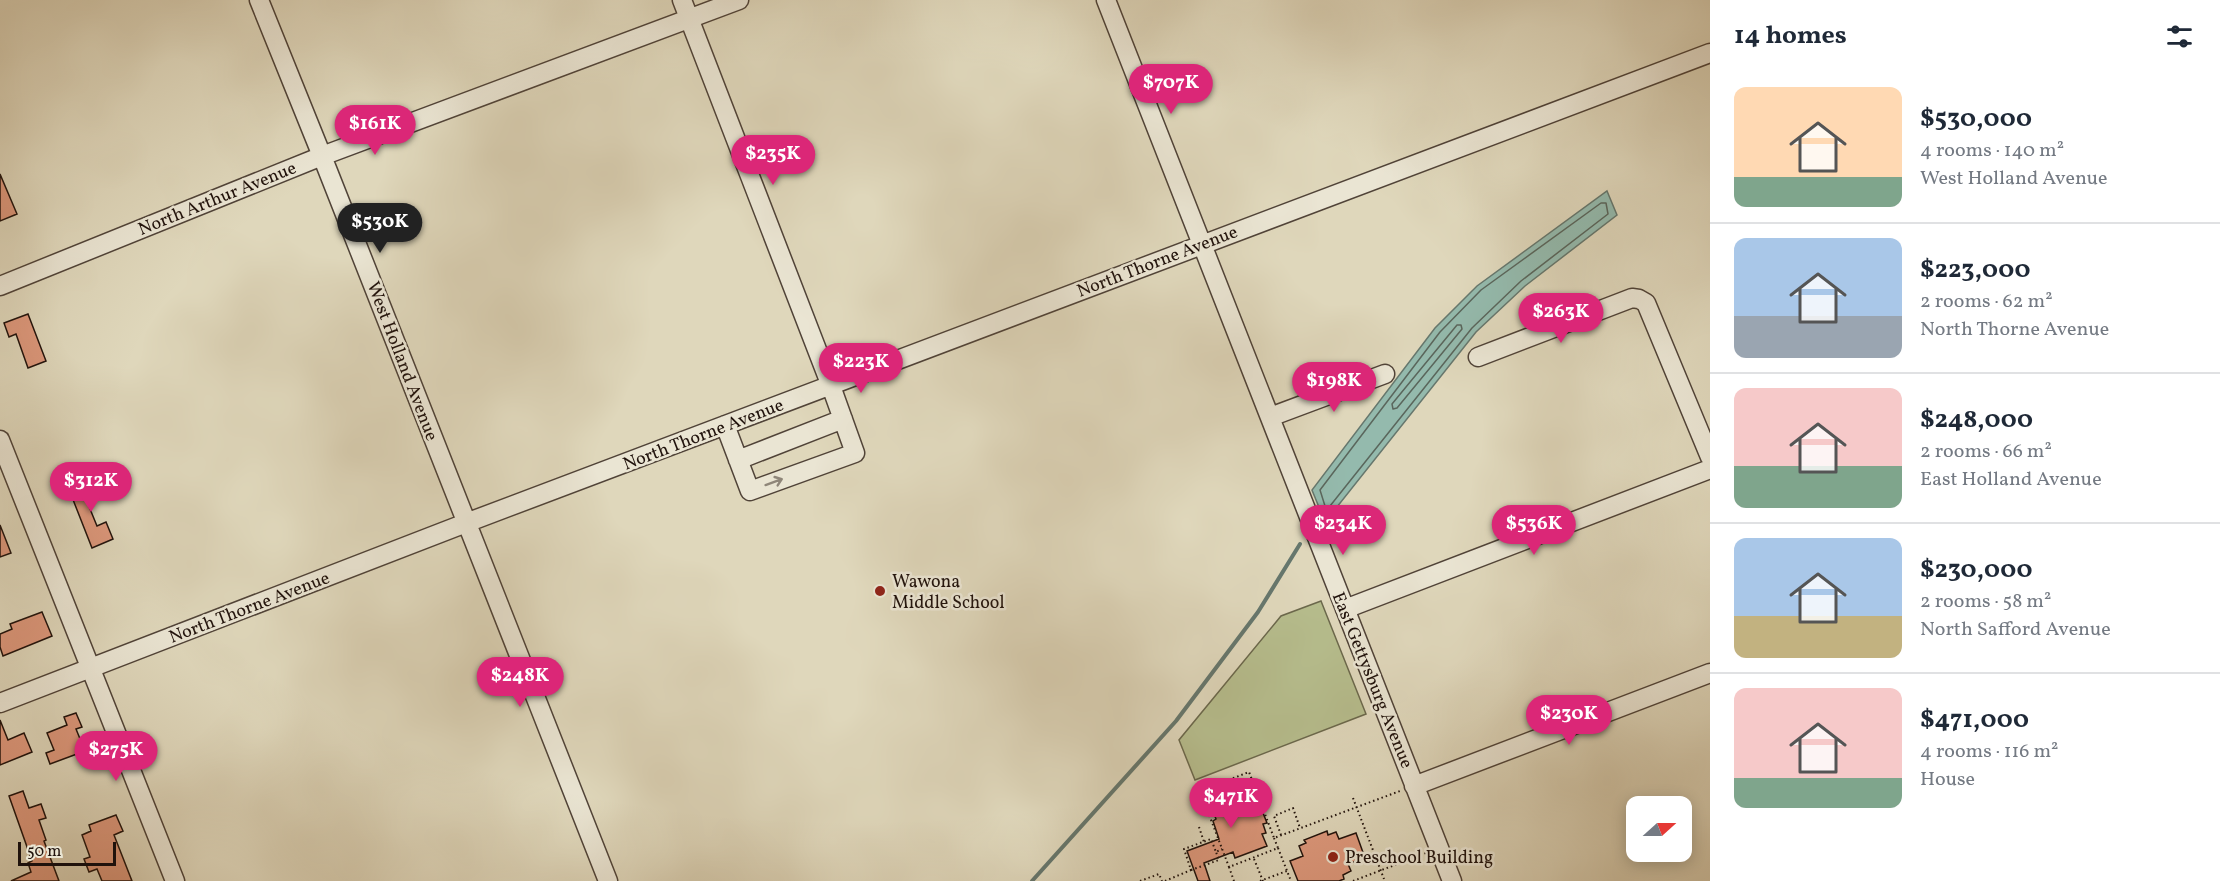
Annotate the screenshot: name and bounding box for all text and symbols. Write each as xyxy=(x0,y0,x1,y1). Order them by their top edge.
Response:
text: 14 homes xyxy=(1734,18,1847,54)
icon: filters xyxy=(2163,20,2196,53)
pin: $707K xyxy=(1129,64,1213,115)
text: $707K xyxy=(1143,69,1199,97)
text: $530,000 xyxy=(1920,101,2032,137)
pin: $161K xyxy=(333,105,417,156)
text: $161K xyxy=(349,110,401,138)
icon: home xyxy=(1782,111,1854,183)
pin: $235K xyxy=(731,135,815,186)
text: 4 rooms · 140 m² xyxy=(1920,137,2064,165)
text: $235K xyxy=(745,140,801,168)
street label: North Arthur Avenue xyxy=(135,156,300,243)
text: West Holland Avenue xyxy=(1920,165,2108,193)
pin: $530K xyxy=(338,203,422,254)
text: $530K xyxy=(351,208,409,236)
street label: North Thorne Avenue xyxy=(1074,220,1242,305)
text: $223,000 xyxy=(1920,252,2031,288)
icon: home xyxy=(1782,262,1854,334)
street label: West Holland Avenue xyxy=(360,278,444,445)
text: 2 rooms · 62 m² xyxy=(1920,288,2053,316)
pin: $263K xyxy=(1519,293,1603,344)
text: $263K xyxy=(1532,298,1590,326)
text: North Thorne Avenue xyxy=(1920,316,2109,344)
pin: $223K xyxy=(819,343,903,394)
text: $223K xyxy=(833,348,889,376)
pin: $198K xyxy=(1292,362,1376,413)
text: $198K xyxy=(1306,367,1362,395)
street label: North Thorne Avenue xyxy=(620,393,788,478)
text: $248,000 xyxy=(1920,402,2033,438)
icon: home xyxy=(1782,412,1854,484)
text: 2 rooms · 66 m² xyxy=(1920,438,2052,466)
pin: $312K xyxy=(49,462,133,513)
text: East Holland Avenue xyxy=(1920,466,2102,494)
text: $312K xyxy=(64,467,118,495)
one-way arrow xyxy=(764,476,783,487)
pin: $234K xyxy=(1301,505,1385,556)
pin: $536K xyxy=(1492,505,1576,556)
text: $234K xyxy=(1314,510,1372,538)
text: $536K xyxy=(1506,510,1562,538)
text: $230,000 xyxy=(1920,552,2033,588)
icon: home xyxy=(1782,562,1854,634)
street label: North Thorne Avenue xyxy=(166,566,334,651)
place label: Wawona Middle School xyxy=(892,570,1005,616)
marker: Wawona Middle School xyxy=(873,584,887,598)
text: 2 rooms · 58 m² xyxy=(1920,588,2051,616)
street label: East Gettysburg Avenue xyxy=(1325,589,1418,773)
text: North Safford Avenue xyxy=(1920,616,2111,644)
pin: $248K xyxy=(478,657,562,708)
text: $248K xyxy=(491,662,549,690)
pin: $230K xyxy=(1527,695,1611,746)
text: $230K xyxy=(1540,700,1598,728)
text: $471,000 xyxy=(1920,702,2029,738)
icon: home xyxy=(1782,712,1854,784)
pin: $275K xyxy=(74,731,158,782)
text: $275K xyxy=(89,736,143,764)
text: 4 rooms · 116 m² xyxy=(1920,738,2059,766)
text: House xyxy=(1920,766,1975,794)
pin: $471K xyxy=(1189,778,1273,829)
text: $471K xyxy=(1203,783,1259,811)
north arrow xyxy=(1626,796,1692,862)
map controls xyxy=(1626,796,1692,862)
scale bar xyxy=(18,839,116,866)
text: 50 m xyxy=(27,841,61,863)
place label: Preschool Building xyxy=(1345,846,1493,871)
marker: Preschool Building xyxy=(1326,850,1340,864)

